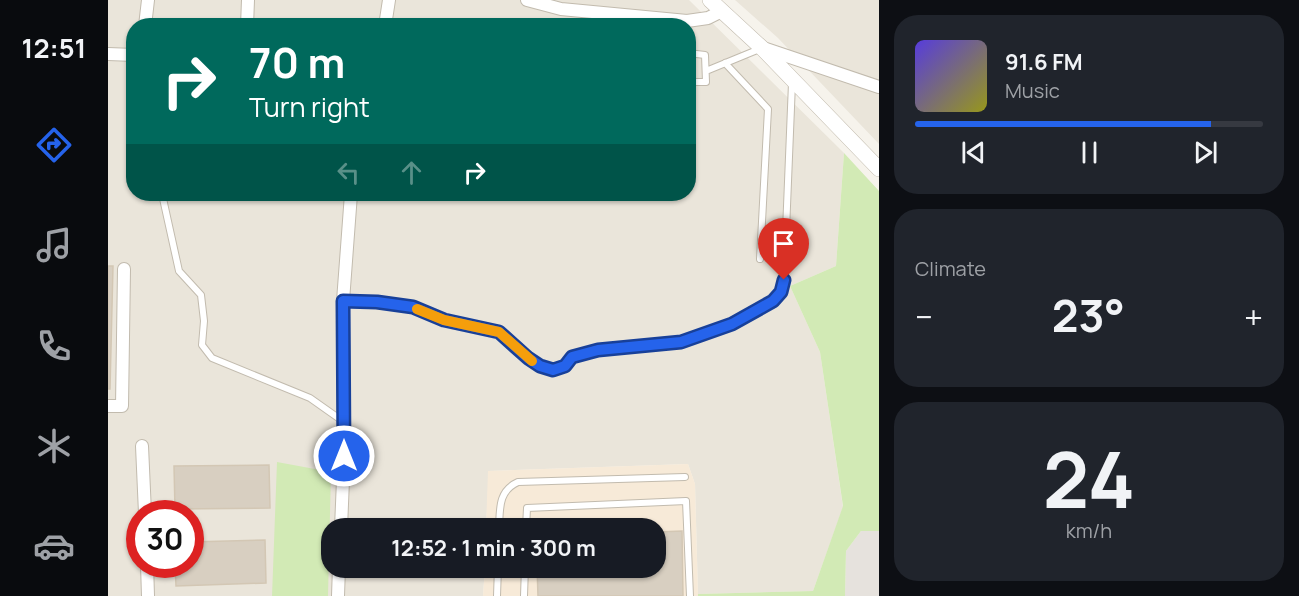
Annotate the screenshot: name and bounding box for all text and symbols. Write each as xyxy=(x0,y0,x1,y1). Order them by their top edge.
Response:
text: 12:51 xyxy=(22,29,86,66)
text: 70 m xyxy=(249,33,345,91)
icon: right xyxy=(150,42,228,120)
text: 91.6 FM xyxy=(1005,47,1083,77)
text: Music xyxy=(1005,77,1060,104)
text: Turn right xyxy=(249,88,370,125)
icon: directions xyxy=(33,124,75,166)
icon: previous xyxy=(957,136,990,169)
icon: pause xyxy=(1073,136,1106,169)
icon: next xyxy=(1189,136,1222,169)
icon: left xyxy=(332,156,365,189)
icon: ahead xyxy=(395,156,428,189)
icon: right xyxy=(458,156,491,189)
pin xyxy=(758,218,809,280)
icon: music xyxy=(33,224,75,266)
icon: arrive xyxy=(767,227,800,260)
text: Climate xyxy=(915,255,986,282)
text: 23° xyxy=(1052,284,1125,346)
text: − xyxy=(915,294,933,339)
text: + xyxy=(1244,294,1263,339)
icon: phone xyxy=(33,325,75,367)
position arrow xyxy=(312,424,376,488)
icon: climate xyxy=(33,425,75,467)
text: 24 xyxy=(1043,425,1135,531)
speed limit sign: 30 xyxy=(126,500,204,578)
text: km/h xyxy=(1066,517,1112,544)
icon: car xyxy=(33,525,75,567)
text: 12:52 · 1 min · 300 m xyxy=(391,533,596,563)

